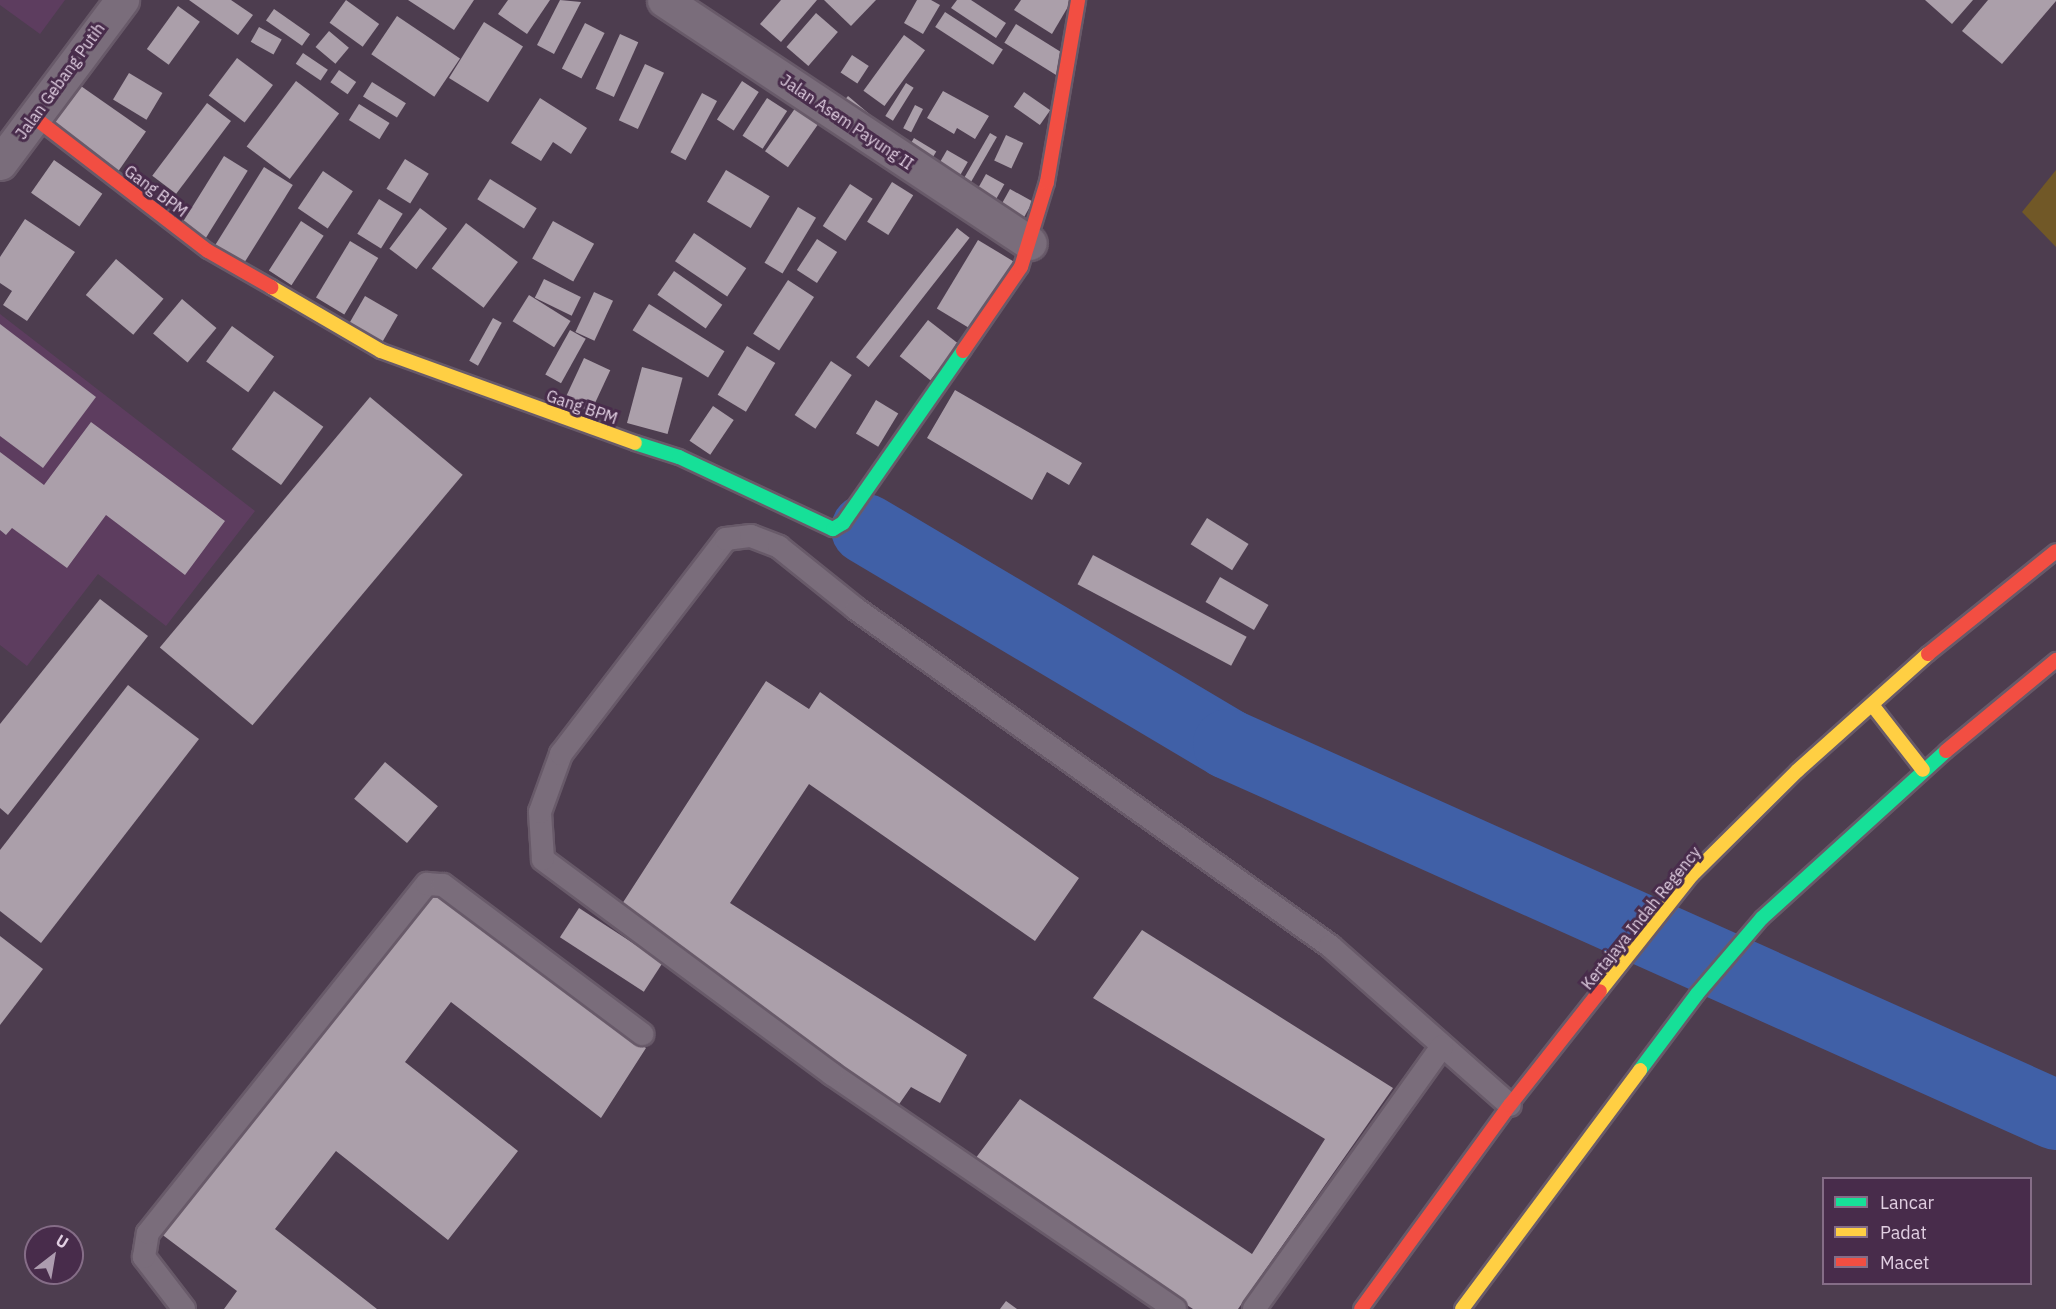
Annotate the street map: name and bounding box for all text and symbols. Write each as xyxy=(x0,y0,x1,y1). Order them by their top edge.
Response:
street label: Jalan Gebang Putih xyxy=(11,19,109,143)
street label: Jalan Asem Payung II xyxy=(777,70,917,174)
street label: Gang BPM xyxy=(121,161,191,221)
street label: Gang BPM xyxy=(544,386,620,428)
street label: Kertajaya Indah Regency xyxy=(1577,843,1705,993)
legend xyxy=(1822,1177,2032,1285)
text: Lancar xyxy=(1880,1191,1934,1214)
text: Padat xyxy=(1880,1221,1927,1244)
north arrow xyxy=(24,1225,84,1285)
text: U xyxy=(52,1230,72,1253)
text: Macet xyxy=(1880,1251,1929,1274)

